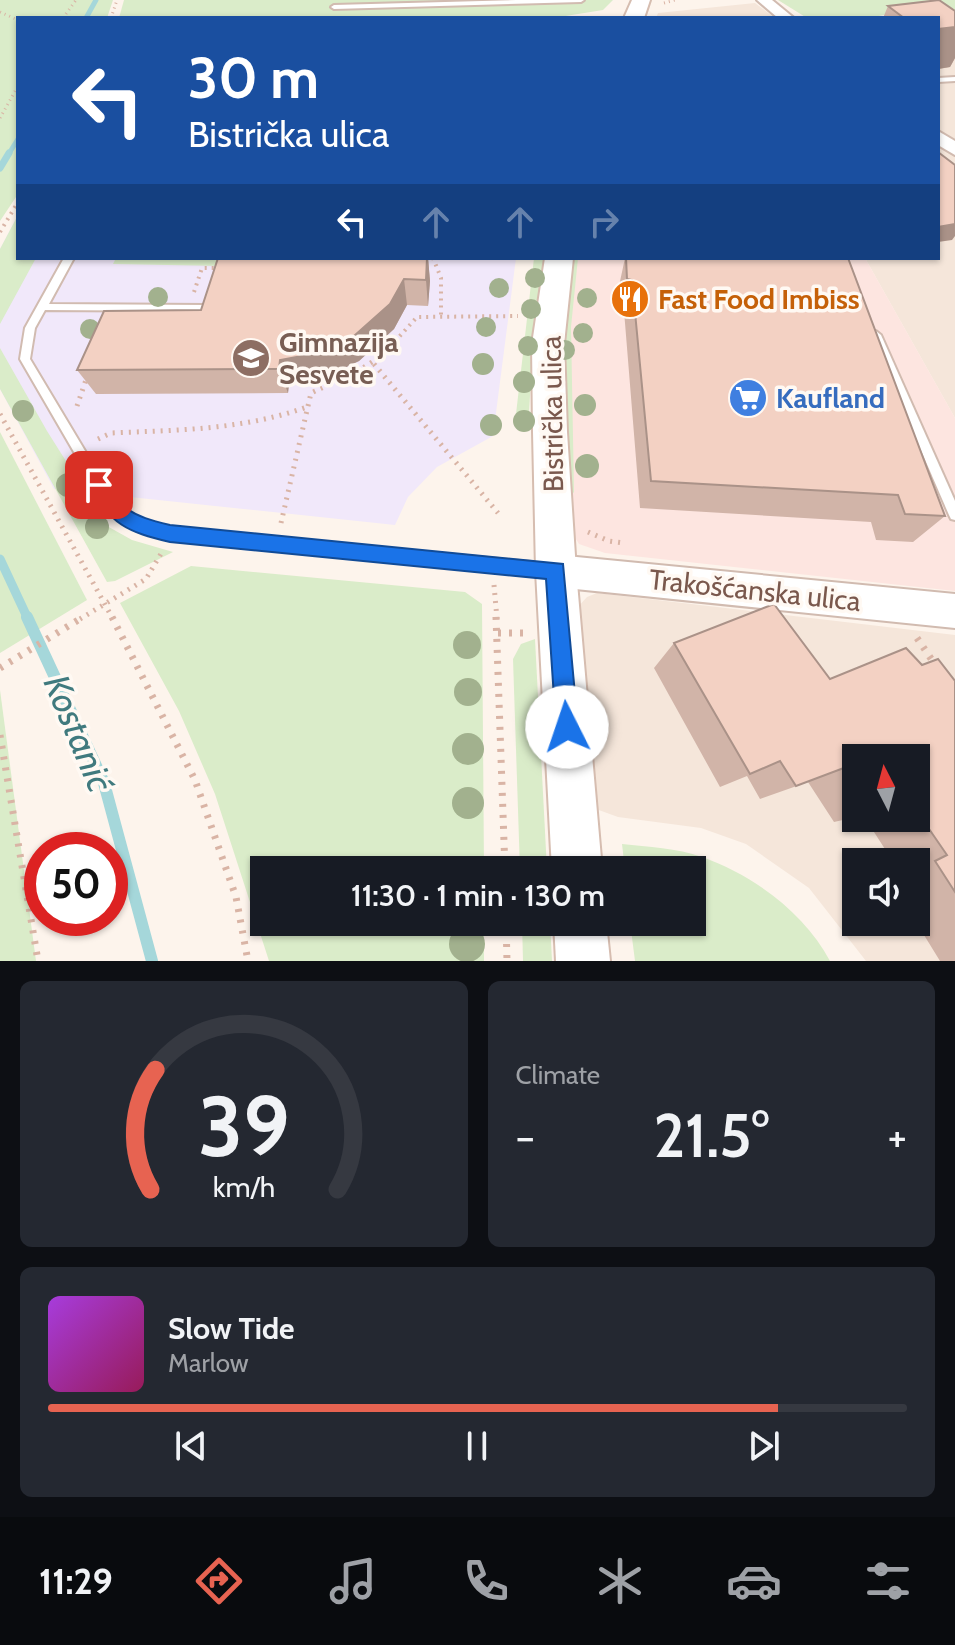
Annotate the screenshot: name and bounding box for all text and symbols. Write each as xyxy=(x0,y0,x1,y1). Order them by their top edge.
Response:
text: 30 m xyxy=(188,44,319,112)
icon: left xyxy=(56,48,160,152)
text: Bistrička ulica xyxy=(188,112,389,156)
icon: left xyxy=(330,200,374,244)
icon: ahead xyxy=(414,200,458,244)
icon: ahead xyxy=(498,200,542,244)
icon: right xyxy=(582,200,626,244)
restaurant icon: Fast Food Imbiss xyxy=(609,278,651,320)
place label: Fast Food Imbiss xyxy=(658,282,860,316)
place label: Gimnazija Sesvete xyxy=(279,325,399,391)
street label: Bistrička ulica xyxy=(534,335,570,493)
school or university icon: Gimnazija Sesvete xyxy=(230,337,272,379)
supermarket icon: Kaufland xyxy=(727,377,769,419)
place label: Kaufland xyxy=(776,381,885,415)
pin xyxy=(65,451,133,519)
icon: arrive xyxy=(77,463,121,507)
street label: Trakošćanska ulica xyxy=(648,562,863,618)
water label: Kostanić xyxy=(35,668,124,799)
position arrow xyxy=(525,685,609,769)
north arrow xyxy=(842,744,930,832)
map controls xyxy=(842,744,930,936)
speed limit sign: 50 xyxy=(24,832,128,936)
button: sound xyxy=(842,848,930,936)
text: 11:30 · 1 min · 130 m xyxy=(351,877,605,914)
text: Climate xyxy=(516,1059,600,1091)
text: 39 xyxy=(198,1076,290,1177)
text: 21.5° xyxy=(653,1099,769,1172)
text: − xyxy=(516,1110,535,1163)
text: + xyxy=(888,1110,907,1163)
text: km/h xyxy=(212,1169,275,1204)
text: Slow Tide xyxy=(168,1310,295,1347)
text: Marlow xyxy=(168,1347,249,1379)
icon: previous xyxy=(169,1424,213,1468)
icon: pause xyxy=(455,1424,499,1468)
icon: next xyxy=(742,1424,786,1468)
icon: directions xyxy=(191,1553,247,1609)
icon: music xyxy=(325,1553,381,1609)
icon: phone xyxy=(458,1553,514,1609)
icon: climate xyxy=(592,1553,648,1609)
icon: car xyxy=(726,1553,782,1609)
icon: filters xyxy=(860,1553,916,1609)
text: 11:29 xyxy=(39,1559,113,1603)

